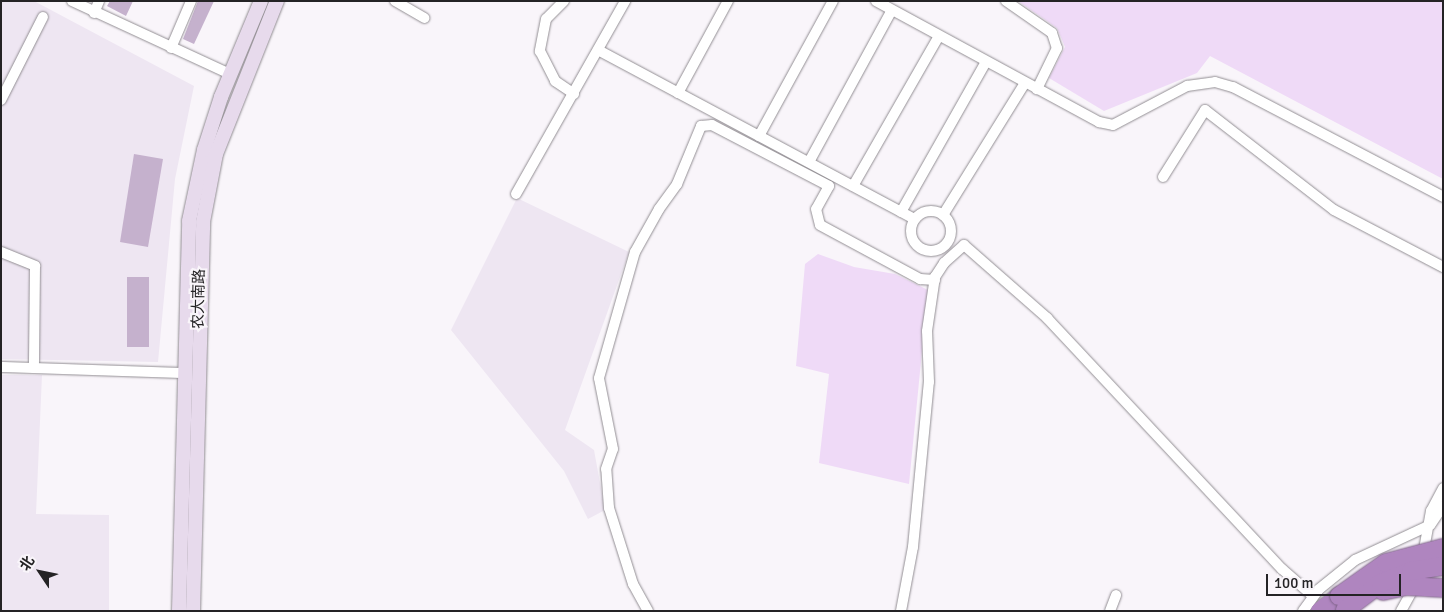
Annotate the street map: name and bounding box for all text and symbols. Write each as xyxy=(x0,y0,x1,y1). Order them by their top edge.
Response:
street label: 农大南路 xyxy=(189,269,209,329)
north arrow xyxy=(15,547,65,597)
text: 北 xyxy=(16,553,38,574)
scale bar xyxy=(1269,564,1404,596)
text: 100 m xyxy=(1274,574,1314,592)

